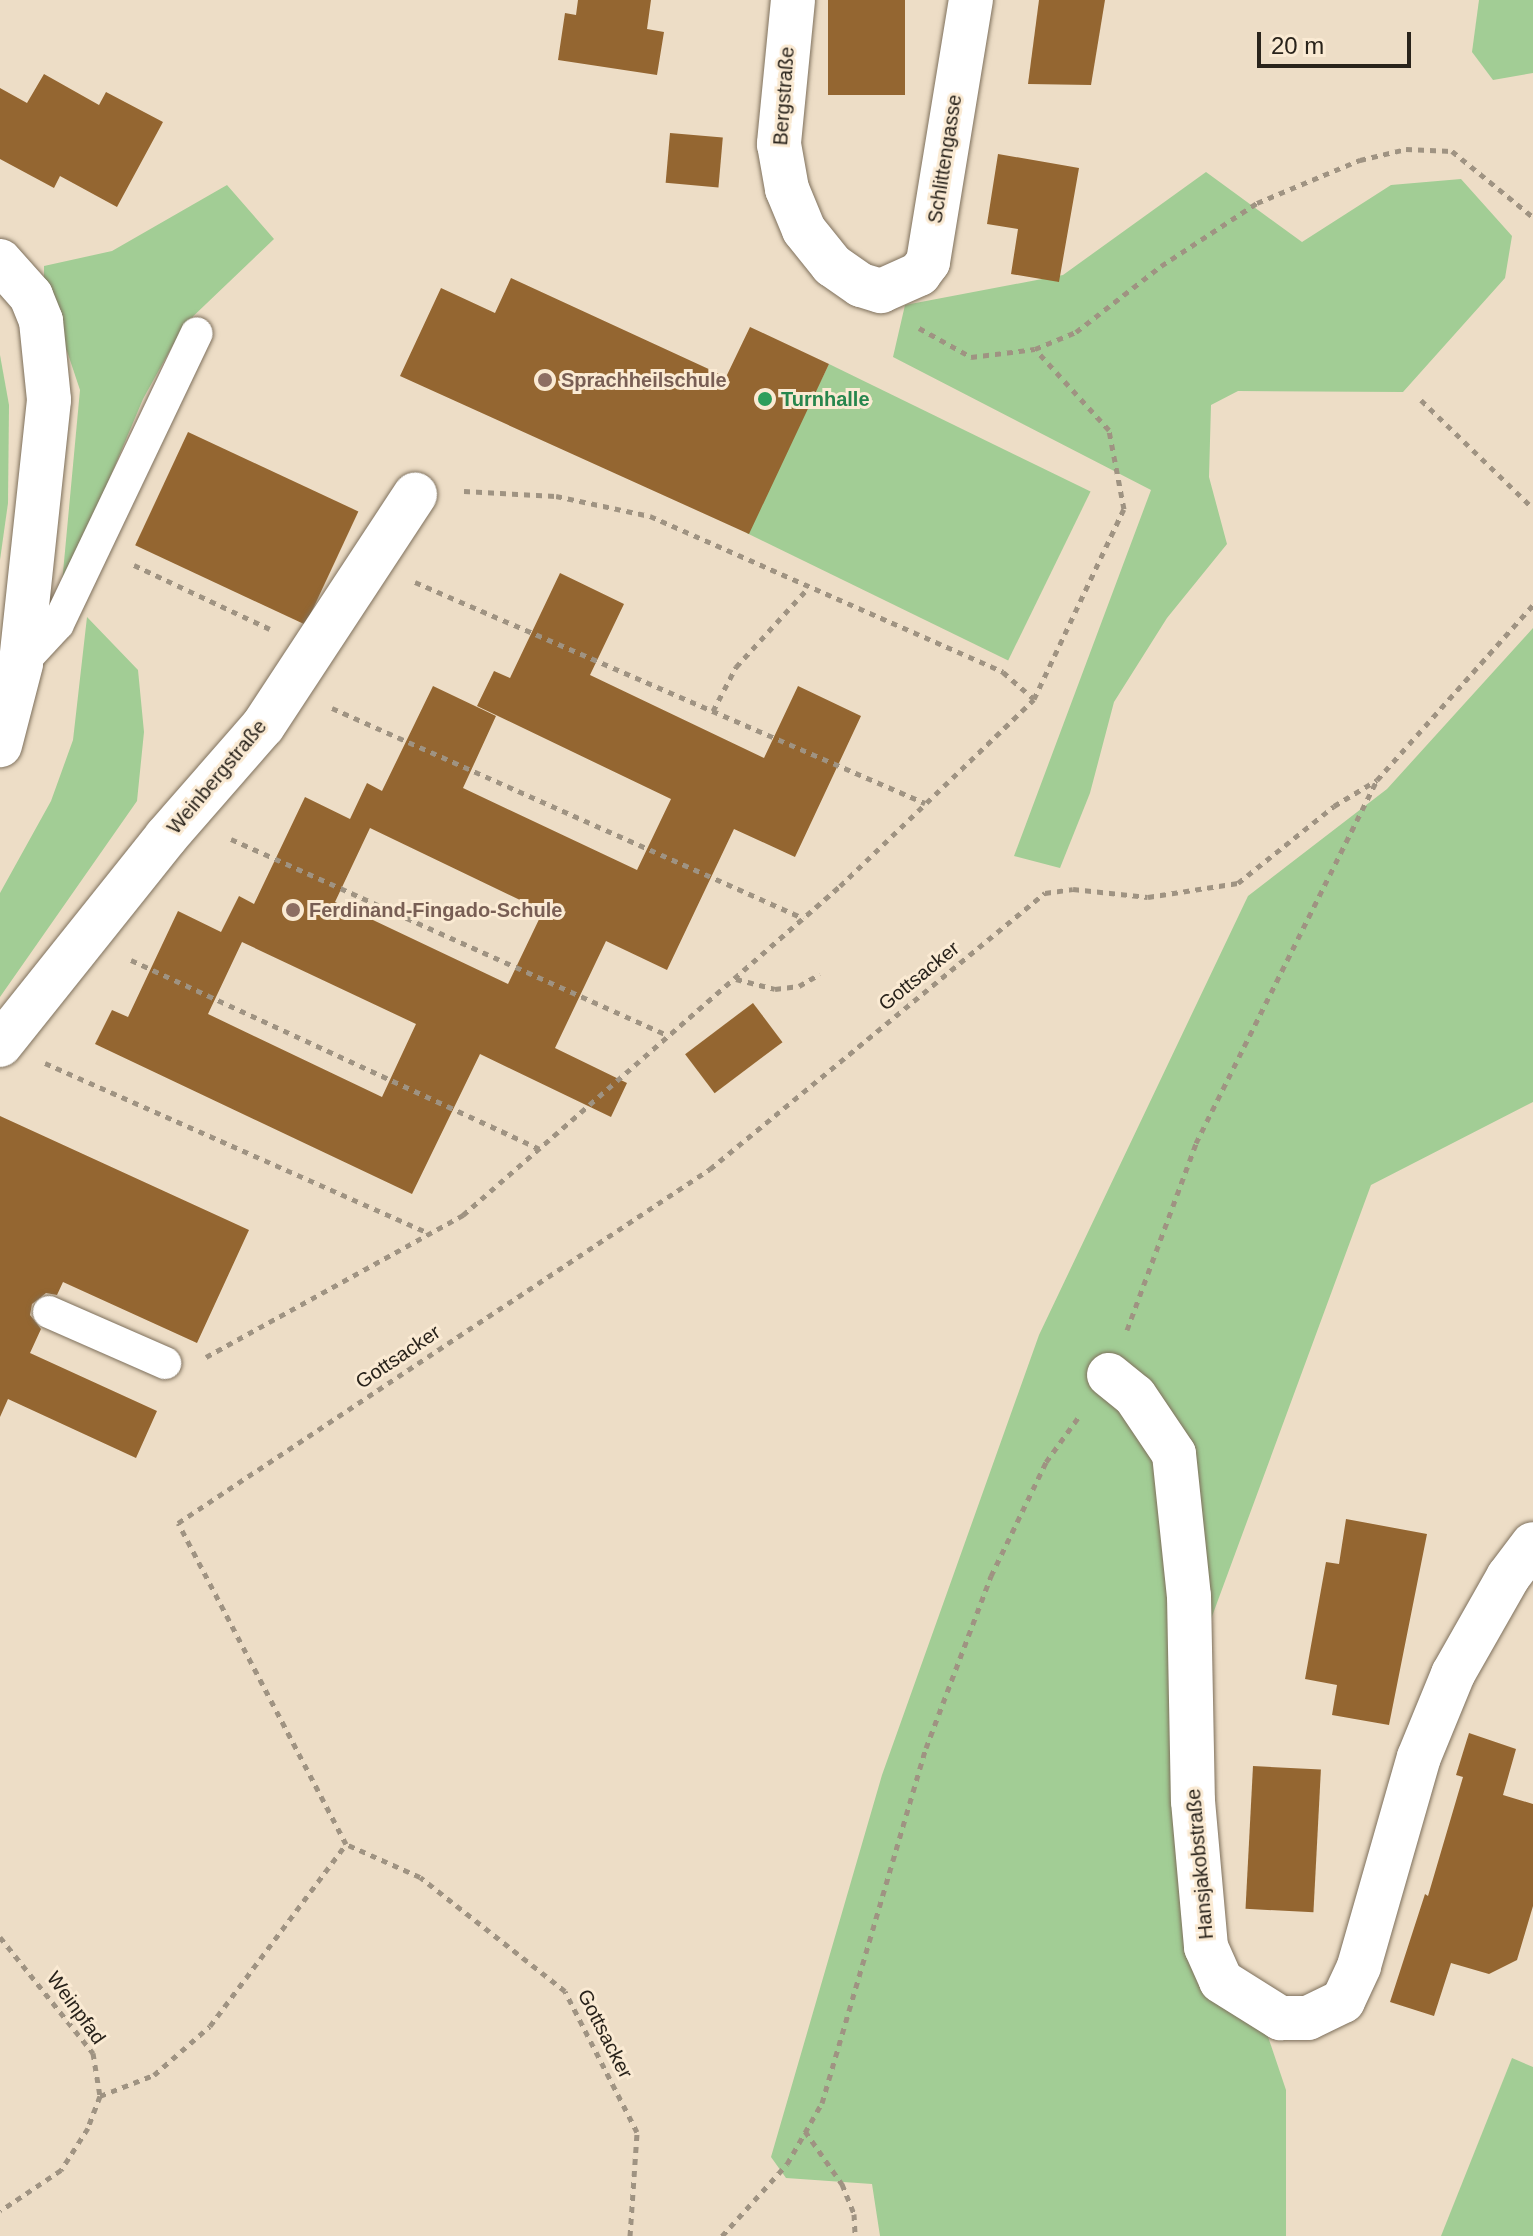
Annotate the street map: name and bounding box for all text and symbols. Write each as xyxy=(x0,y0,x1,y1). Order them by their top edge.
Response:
scale bar xyxy=(1261,16,1415,66)
text: 20 m xyxy=(1271,32,1324,59)
street label: Bergstraße xyxy=(769,46,799,146)
street label: Schlittengasse xyxy=(923,93,967,225)
place label: Sprachheilschule xyxy=(561,368,727,392)
marker: Sprachheilschule xyxy=(536,371,554,389)
place label: Turnhalle xyxy=(781,387,870,411)
marker: Turnhalle xyxy=(756,390,774,408)
street label: Weinbergstraße xyxy=(162,715,272,839)
place label: Ferdinand-Fingado-Schule xyxy=(309,898,562,922)
marker: Ferdinand-Fingado-Schule xyxy=(284,901,302,919)
street label: Gottsacker xyxy=(874,936,964,1016)
street label: Gottsacker xyxy=(351,1320,445,1394)
street label: Hansjakobstraße xyxy=(1181,1788,1219,1940)
street label: Weinpfad xyxy=(42,1967,110,2049)
street label: Gottsacker xyxy=(572,1985,638,2083)

